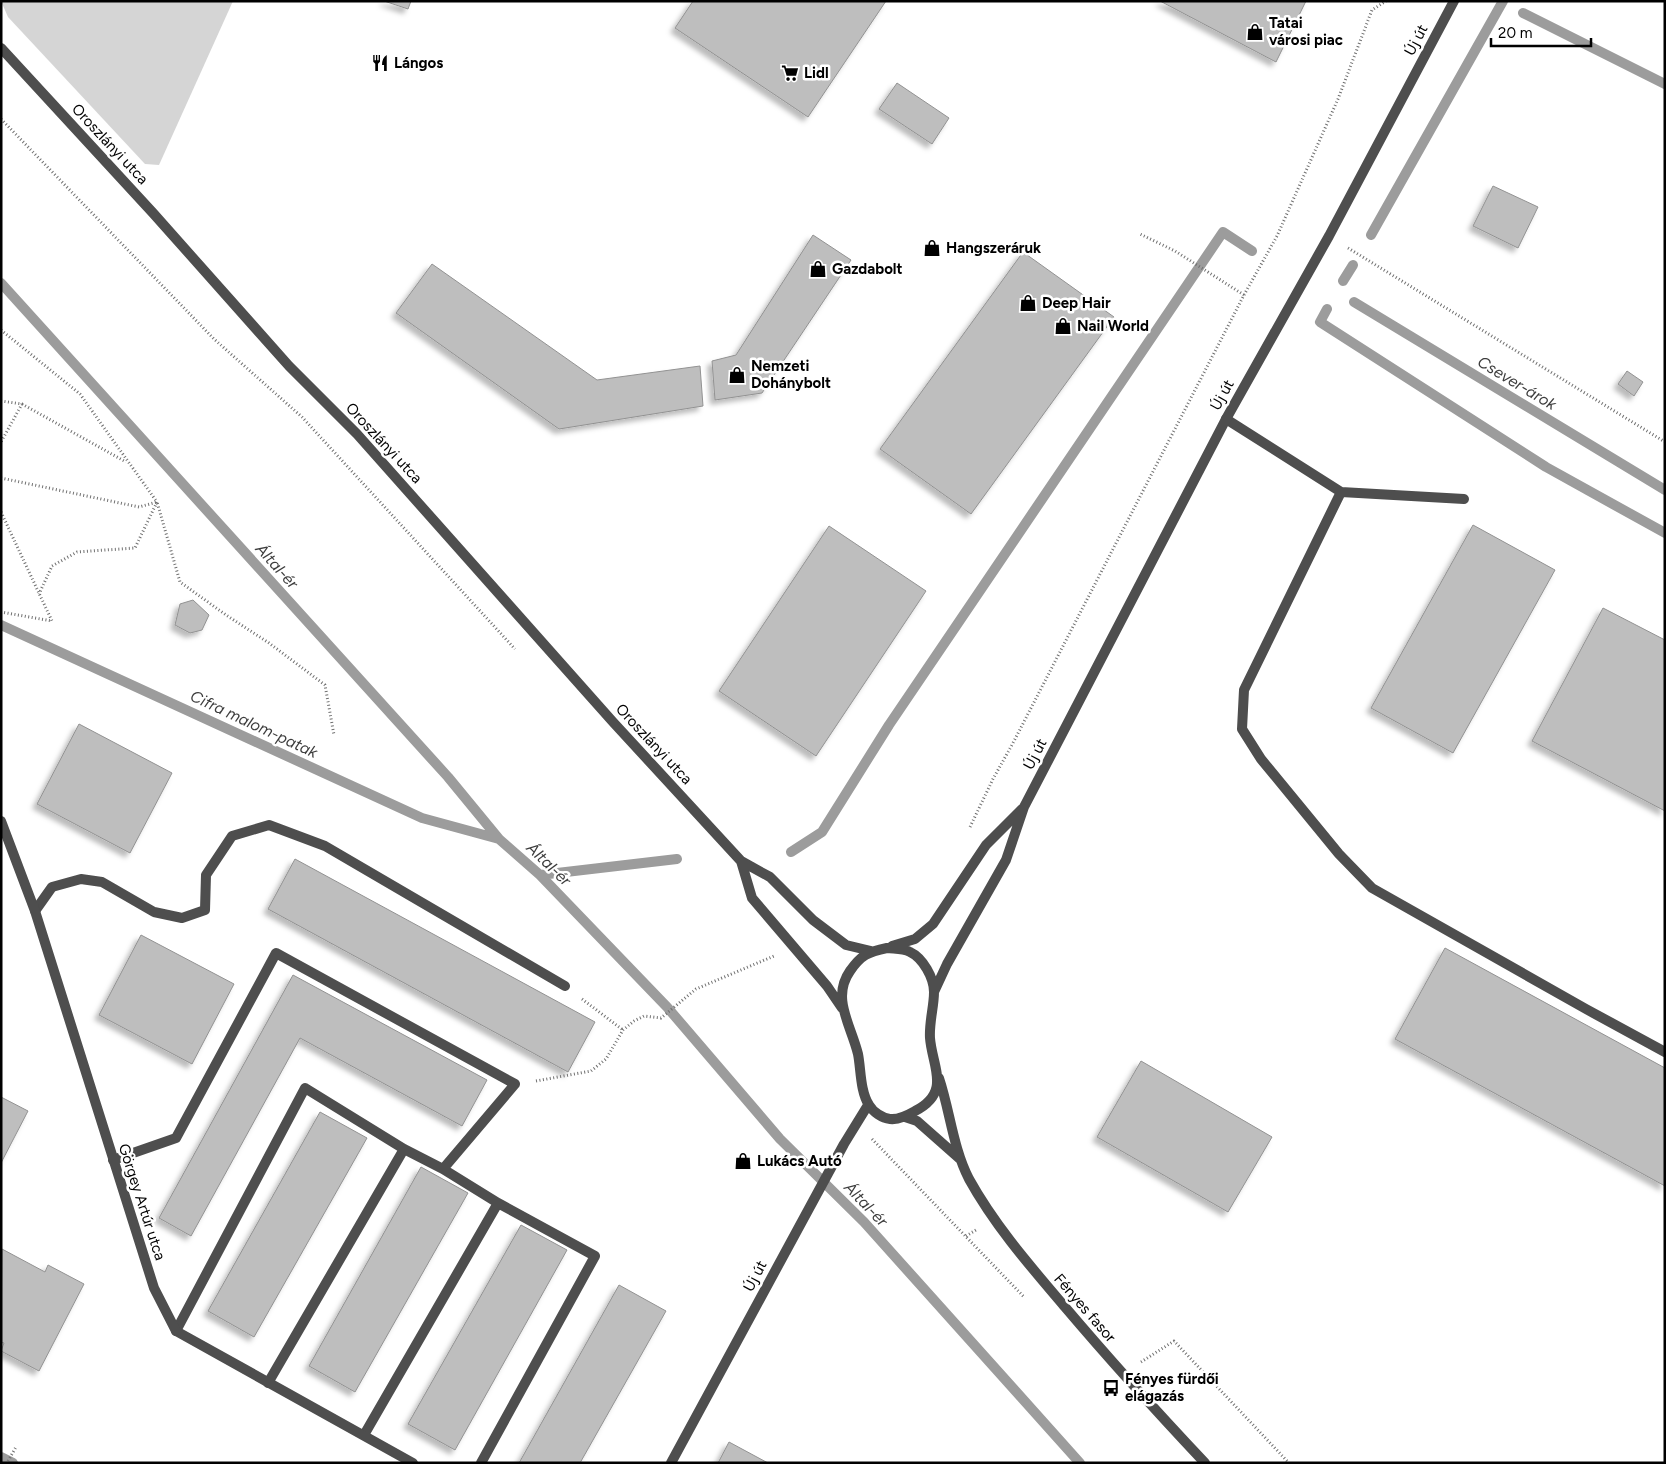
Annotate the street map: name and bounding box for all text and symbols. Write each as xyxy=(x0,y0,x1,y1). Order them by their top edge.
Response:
place label: Tatai városi piac xyxy=(1269,14,1343,49)
scale bar xyxy=(1491,15,1591,47)
street label: Új út xyxy=(1400,21,1432,59)
shop icon: Tatai városi piac xyxy=(1245,22,1265,42)
text: 20 m xyxy=(1498,24,1532,42)
restaurant icon: Lángos xyxy=(370,53,390,73)
place label: Lángos xyxy=(394,54,443,72)
supermarket icon: Lidl xyxy=(780,63,800,83)
place label: Lidl xyxy=(804,64,829,82)
street label: Oroszlányi utca xyxy=(68,100,152,188)
shop icon: Hangszeráruk xyxy=(922,238,942,258)
place label: Hangszeráruk xyxy=(946,239,1041,257)
shop icon: Gazdabolt xyxy=(808,259,828,279)
place label: Gazdabolt xyxy=(832,260,903,278)
shop icon: Deep Hair xyxy=(1018,293,1038,313)
place label: Deep Hair xyxy=(1042,294,1111,312)
shop icon: Nail World xyxy=(1053,316,1073,336)
place label: Nail World xyxy=(1077,317,1149,335)
water label: Csever-árok xyxy=(1474,352,1561,415)
place label: Nemzeti Dohánybolt xyxy=(751,357,831,392)
shop icon: Nemzeti Dohánybolt xyxy=(727,365,747,385)
street label: Új út xyxy=(1206,376,1238,414)
street label: Oroszlányi utca xyxy=(342,399,426,487)
water label: Által-ér xyxy=(251,539,303,593)
water label: Cifra malom-patak xyxy=(187,686,322,762)
street label: Oroszlányi utca xyxy=(612,700,696,788)
street label: Új út xyxy=(1019,735,1051,773)
water label: Által-ér xyxy=(522,838,576,890)
street label: Görgey Artúr utca xyxy=(115,1142,169,1262)
shop icon: Lukács Autó xyxy=(733,1151,753,1171)
place label: Lukács Autó xyxy=(757,1152,842,1170)
water label: Által-ér xyxy=(840,1177,892,1231)
street label: Új út xyxy=(739,1257,771,1295)
street label: Fényes fasor xyxy=(1050,1270,1120,1346)
place label: Fényes fürdői elágazás xyxy=(1125,1370,1219,1405)
bus stop icon: Fényes fürdői elágazás xyxy=(1101,1378,1121,1398)

